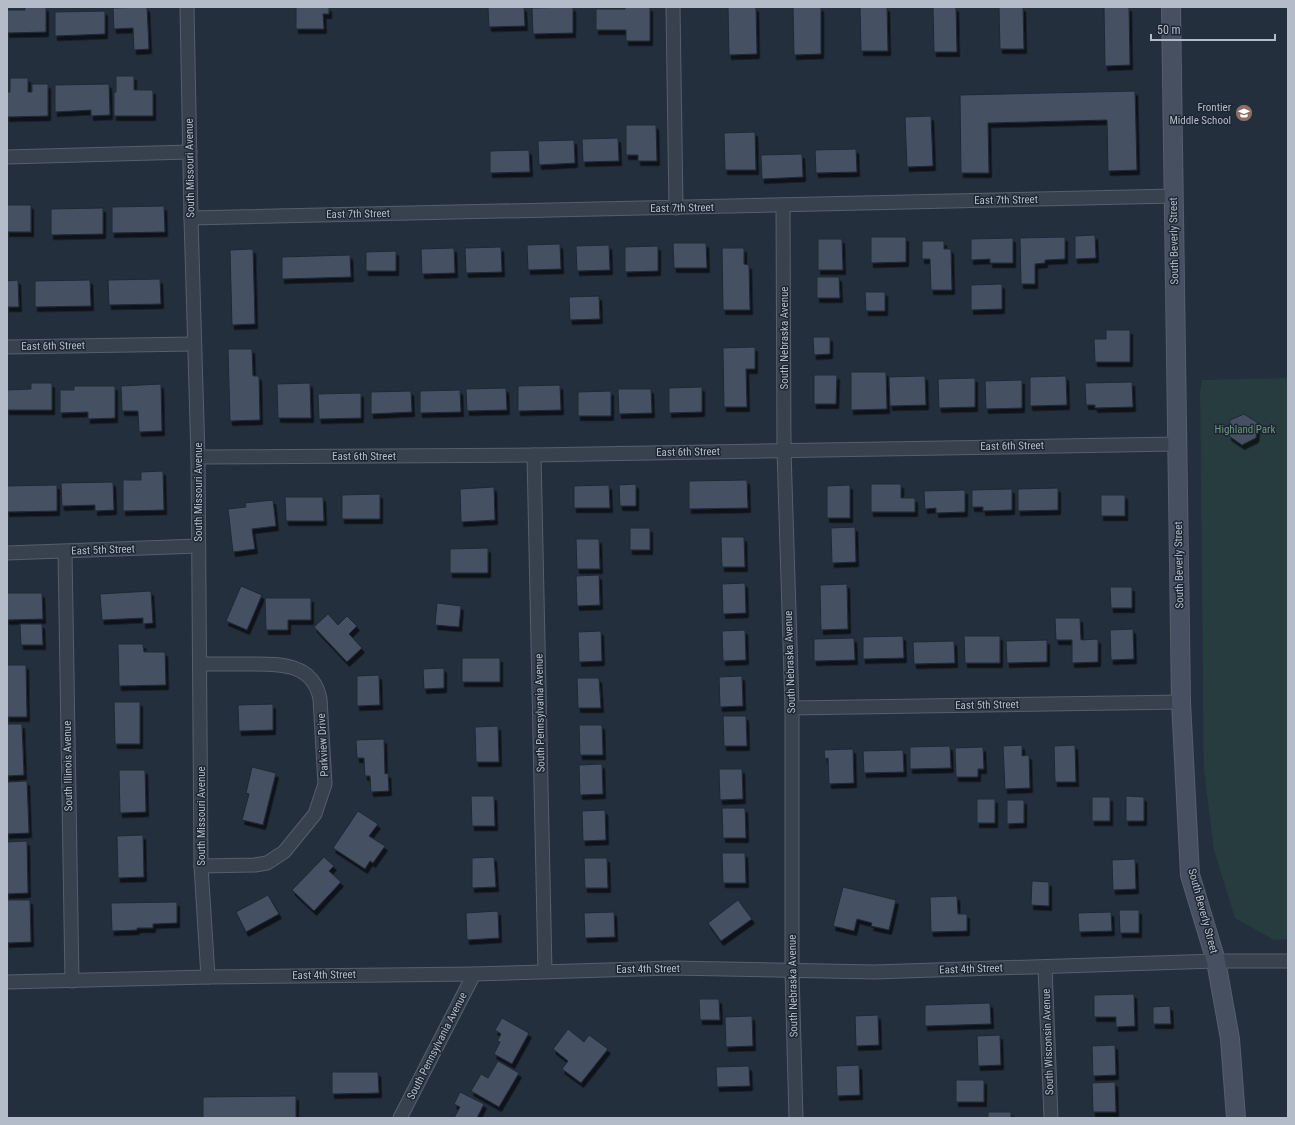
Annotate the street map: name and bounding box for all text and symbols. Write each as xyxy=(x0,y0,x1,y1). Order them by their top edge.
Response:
scale bar xyxy=(1151,16,1275,42)
text: 50 m xyxy=(1157,23,1181,37)
place label: Frontier Middle School xyxy=(1169,101,1232,127)
school or university icon: Frontier Middle School xyxy=(1234,103,1254,123)
street label: South Missouri Avenue xyxy=(183,118,197,218)
street label: East 7th Street xyxy=(974,193,1038,207)
street label: South Beverly Street xyxy=(1167,197,1181,285)
street label: East 7th Street xyxy=(650,201,714,215)
street label: East 7th Street xyxy=(326,207,390,221)
street label: South Nebraska Avenue xyxy=(778,287,791,389)
street label: East 6th Street xyxy=(21,339,85,353)
park label: Highland Park xyxy=(1215,423,1275,436)
street label: East 6th Street xyxy=(980,439,1044,453)
street label: South Missouri Avenue xyxy=(192,442,205,542)
street label: East 6th Street xyxy=(656,445,720,459)
street label: East 6th Street xyxy=(332,450,396,463)
street label: South Beverly Street xyxy=(1172,521,1186,609)
street label: East 5th Street xyxy=(71,542,135,558)
street label: South Nebraska Avenue xyxy=(782,610,798,714)
street label: South Pennsylvania Avenue xyxy=(532,653,548,773)
street label: East 5th Street xyxy=(955,698,1019,712)
street label: Parkview Drive xyxy=(315,713,331,777)
street label: South Illinois Avenue xyxy=(61,721,75,811)
street label: South Missouri Avenue xyxy=(195,766,208,866)
street label: South Beverly Street xyxy=(1185,867,1221,955)
street label: South Nebraska Avenue xyxy=(786,934,800,1038)
street label: East 4th Street xyxy=(939,961,1003,977)
street label: East 4th Street xyxy=(616,962,680,976)
street label: East 4th Street xyxy=(292,968,356,982)
street label: South Wisconsin Avenue xyxy=(1040,989,1056,1095)
street label: South Pennsylvania Avenue xyxy=(404,990,470,1102)

